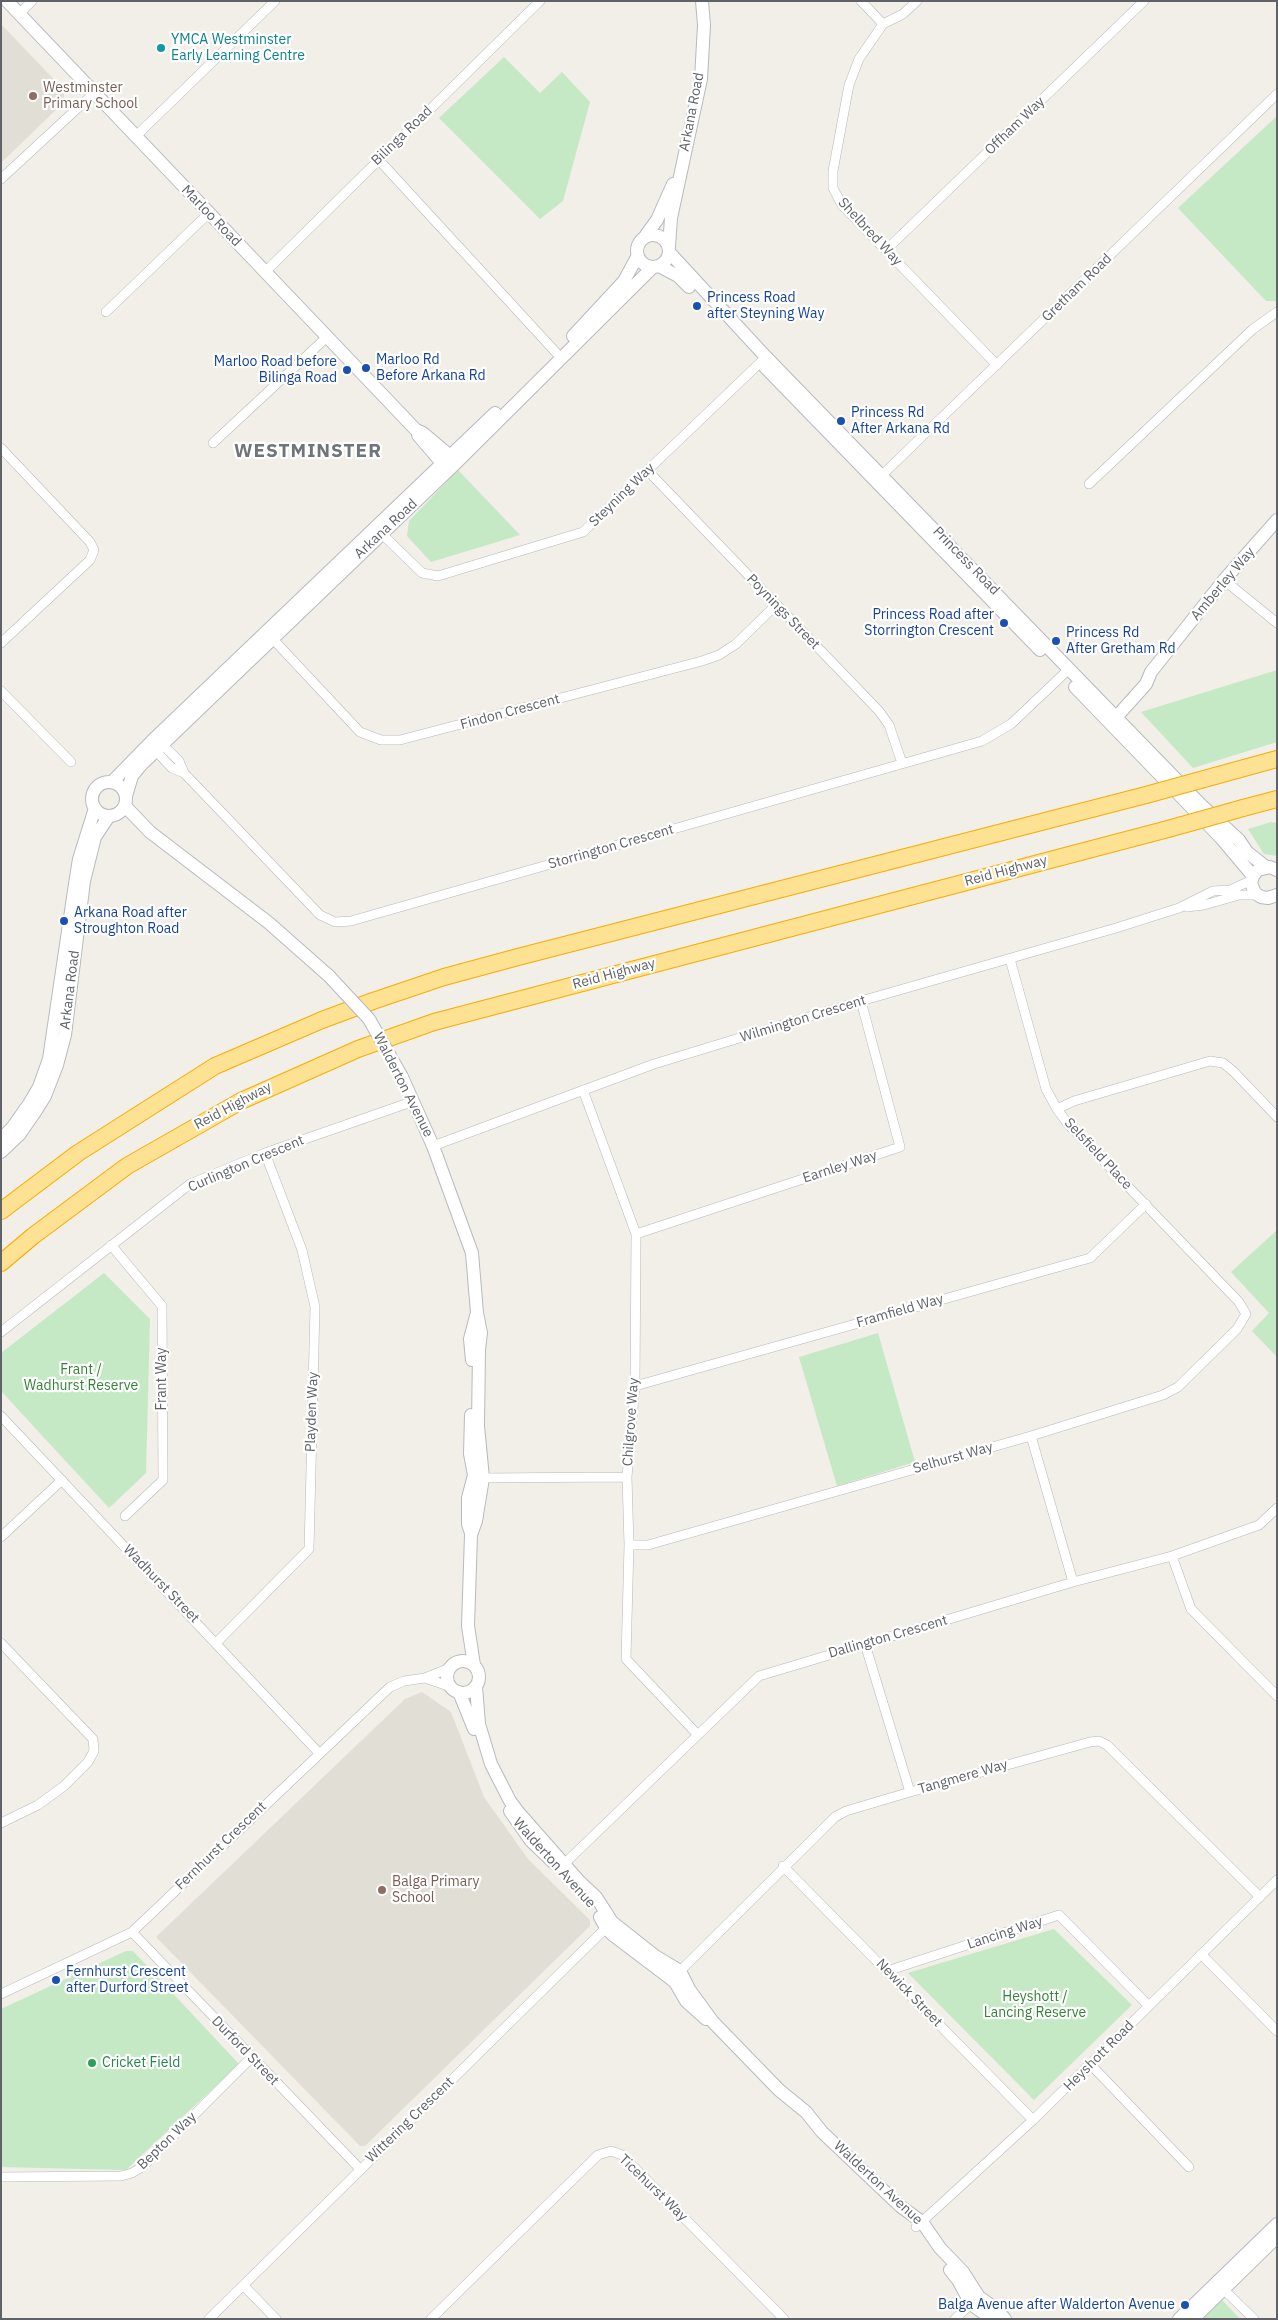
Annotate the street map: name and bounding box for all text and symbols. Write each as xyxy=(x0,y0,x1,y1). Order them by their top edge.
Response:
place label: YMCA Westminster Early Learning Centre xyxy=(171,32,305,64)
marker: YMCA Westminster Early Learning Centre xyxy=(155,42,167,54)
street label: Arkana Road xyxy=(676,71,708,153)
place label: Westminster Primary School xyxy=(43,80,138,112)
marker: Westminster Primary School xyxy=(27,90,39,102)
street label: Offham Way xyxy=(982,93,1048,159)
street label: Bilinga Road xyxy=(368,103,436,169)
street label: Marloo Road xyxy=(178,182,244,250)
street label: Shelbred Way xyxy=(834,195,906,269)
street label: Gretham Road xyxy=(1039,251,1115,325)
place label: Princess Road after Steyning Way xyxy=(707,290,824,322)
marker: Princess Road after Steyning Way xyxy=(691,300,703,312)
place label: Marloo Rd Before Arkana Rd xyxy=(376,352,486,384)
place label: Marloo Road before Bilinga Road xyxy=(214,354,337,387)
marker: Marloo Rd Before Arkana Rd xyxy=(360,362,372,374)
marker: Marloo Road before Bilinga Road xyxy=(341,364,353,376)
place label: Princess Rd After Arkana Rd xyxy=(851,405,950,438)
marker: Princess Rd After Arkana Rd xyxy=(835,415,847,427)
district label: WESTMINSTER xyxy=(233,441,383,463)
street label: Steyning Way xyxy=(586,460,658,530)
street label: Arkana Road xyxy=(351,496,421,562)
street label: Princess Road xyxy=(929,523,1003,599)
street label: Amberley Way xyxy=(1187,544,1259,624)
street label: Poynings Street xyxy=(743,571,823,653)
place label: Princess Road after Storrington Crescent xyxy=(864,607,994,640)
marker: Princess Road after Storrington Crescent xyxy=(998,617,1010,629)
place label: Princess Rd After Gretham Rd xyxy=(1066,625,1176,658)
marker: Princess Rd After Gretham Rd xyxy=(1050,635,1062,647)
street label: Findon Crescent xyxy=(458,691,562,733)
street label: Storrington Crescent xyxy=(546,821,676,873)
street label: Reid Highway xyxy=(963,852,1049,890)
place label: Arkana Road after Stroughton Road xyxy=(74,905,187,938)
marker: Arkana Road after Stroughton Road xyxy=(58,915,70,927)
street label: Arkana Road xyxy=(57,949,83,1031)
street label: Reid Highway xyxy=(571,955,657,993)
street label: Wilmington Crescent xyxy=(738,992,868,1046)
street label: Walderton Avenue xyxy=(369,1030,437,1140)
street label: Reid Highway xyxy=(192,1079,274,1133)
street label: Selsfield Place xyxy=(1061,1115,1135,1193)
street label: Curlington Crescent xyxy=(186,1132,306,1196)
street label: Earnley Way xyxy=(801,1147,879,1187)
street label: Framfield Way xyxy=(854,1291,946,1331)
street label: Frant Way xyxy=(154,1348,170,1410)
park label: Frant / Wadhurst Reserve xyxy=(24,1362,138,1394)
street label: Playden Way xyxy=(302,1372,322,1452)
street label: Chilgrove Way xyxy=(620,1377,642,1467)
street label: Selhurst Way xyxy=(911,1439,995,1477)
street label: Wadhurst Street xyxy=(119,1541,203,1627)
street label: Dallington Crescent xyxy=(827,1612,949,1662)
street label: Tangmere Way xyxy=(916,1756,1010,1798)
street label: Fernhurst Crescent xyxy=(172,1798,270,1894)
street label: Walderton Avenue xyxy=(509,1815,599,1911)
place label: Balga Primary School xyxy=(392,1874,479,1906)
marker: Balga Primary School xyxy=(376,1884,388,1896)
street label: Lancing Way xyxy=(965,1913,1045,1953)
street label: Newick Street xyxy=(872,1956,946,2030)
place label: Fernhurst Crescent after Durford Street xyxy=(66,1964,189,1996)
marker: Fernhurst Crescent after Durford Street xyxy=(50,1974,62,1986)
park label: Heyshott / Lancing Reserve xyxy=(984,1989,1086,2021)
street label: Durford Street xyxy=(208,2013,282,2089)
street label: Heyshott Road xyxy=(1060,2017,1138,2095)
place label: Cricket Field xyxy=(102,2055,180,2071)
marker: Cricket Field xyxy=(86,2057,98,2069)
street label: Wittering Crescent xyxy=(362,2074,458,2166)
street label: Bepton Way xyxy=(134,2109,200,2173)
street label: Walderton Avenue xyxy=(830,2138,926,2228)
street label: Ticehurst Way xyxy=(615,2151,691,2225)
place label: Balga Avenue after Walderton Avenue xyxy=(938,2297,1175,2313)
marker: Balga Avenue after Walderton Avenue xyxy=(1179,2299,1191,2311)

